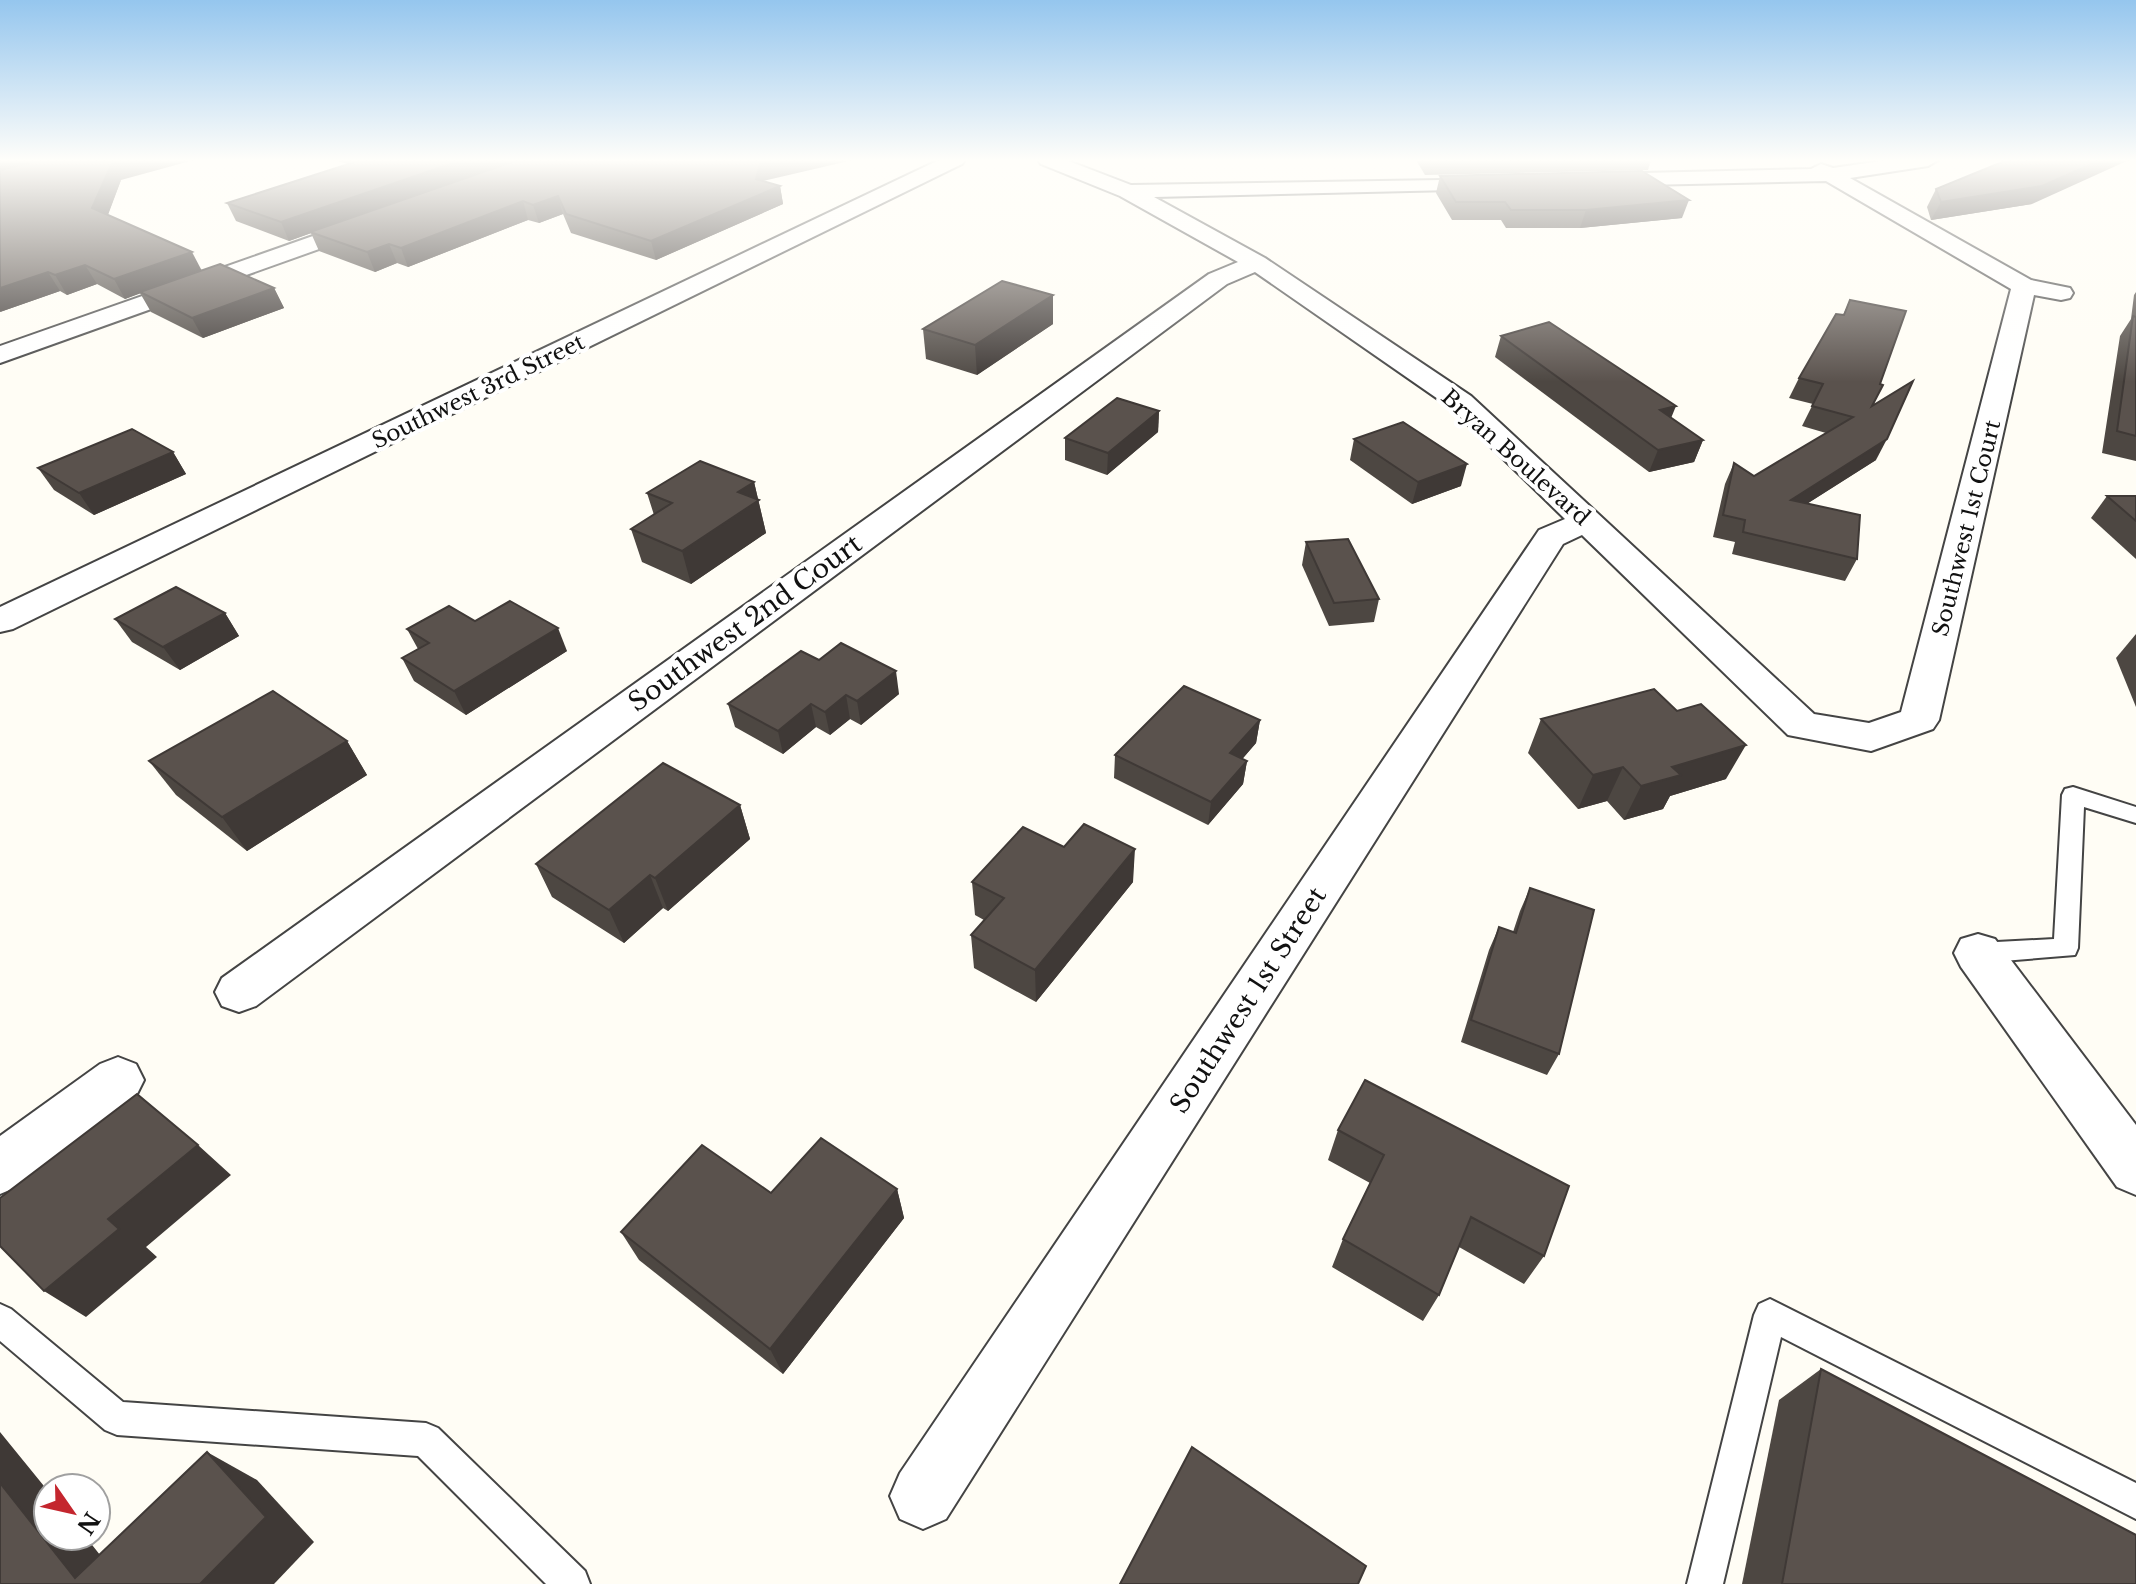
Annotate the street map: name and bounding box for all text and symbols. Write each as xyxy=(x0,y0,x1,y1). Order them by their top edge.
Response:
street label: Southwest 3rd Street xyxy=(368,328,590,455)
street label: Bryan Boulevard xyxy=(1436,383,1596,531)
street label: Southwest 1st Court xyxy=(1927,417,2007,639)
street label: Southwest 2nd Court xyxy=(622,528,868,718)
street label: Southwest 1st Street xyxy=(1163,881,1333,1119)
north arrow xyxy=(32,1472,112,1552)
text: N xyxy=(71,1507,105,1539)

